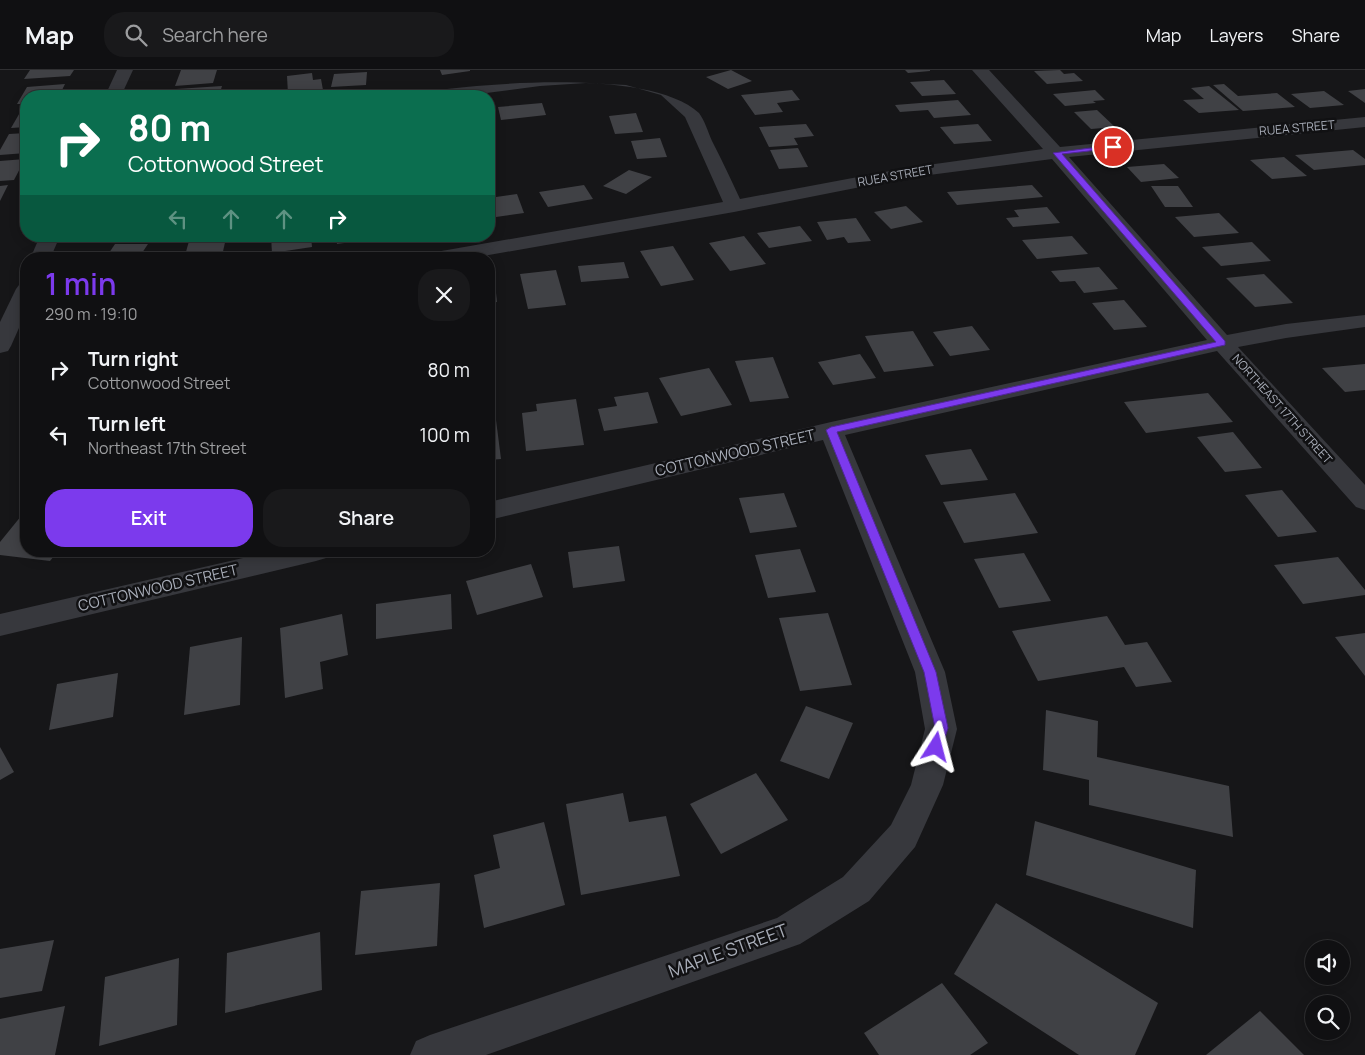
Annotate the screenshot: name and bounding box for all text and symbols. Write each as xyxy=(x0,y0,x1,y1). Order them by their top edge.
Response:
search box xyxy=(104,12,454,57)
text: Map xyxy=(25,18,74,51)
icon: search xyxy=(122,21,150,49)
text: Search here xyxy=(162,22,268,48)
text: Map xyxy=(1146,23,1181,47)
text: Layers xyxy=(1209,23,1263,47)
text: Share xyxy=(1291,23,1340,47)
text: 80 m xyxy=(128,104,211,152)
icon: right xyxy=(45,110,110,175)
street label: RUEA STREET xyxy=(1258,116,1336,139)
pin xyxy=(1092,126,1134,168)
icon: arrive xyxy=(1099,133,1127,161)
text: Cottonwood Street xyxy=(128,149,324,179)
street label: RUEA STREET xyxy=(856,160,935,190)
icon: left xyxy=(164,205,192,233)
icon: ahead xyxy=(217,205,245,233)
icon: ahead xyxy=(270,205,298,233)
icon: right xyxy=(323,205,351,233)
text: 1 min xyxy=(45,263,117,304)
button: close xyxy=(418,269,470,321)
text: 290 m · 19:10 xyxy=(45,303,138,325)
text: Turn right xyxy=(88,346,178,372)
street label: NORTHEAST 17TH STREET xyxy=(1229,350,1337,468)
icon: right xyxy=(45,356,73,384)
text: 80 m xyxy=(427,357,470,383)
text: Cottonwood Street xyxy=(88,372,230,394)
text: Turn left xyxy=(88,411,166,437)
icon: left xyxy=(45,421,73,449)
text: 100 m xyxy=(419,422,470,448)
street label: COTTONWOOD STREET xyxy=(653,424,817,481)
text: Northeast 17th Street xyxy=(88,437,247,459)
button: Exit xyxy=(45,489,253,547)
button: Share xyxy=(263,489,470,547)
street label: COTTONWOOD STREET xyxy=(76,559,240,616)
position arrow xyxy=(909,720,961,772)
street label: MAPLE STREET xyxy=(665,917,791,983)
map controls xyxy=(1305,940,1350,1040)
button: sound xyxy=(1305,940,1350,985)
button: search xyxy=(1305,995,1350,1040)

